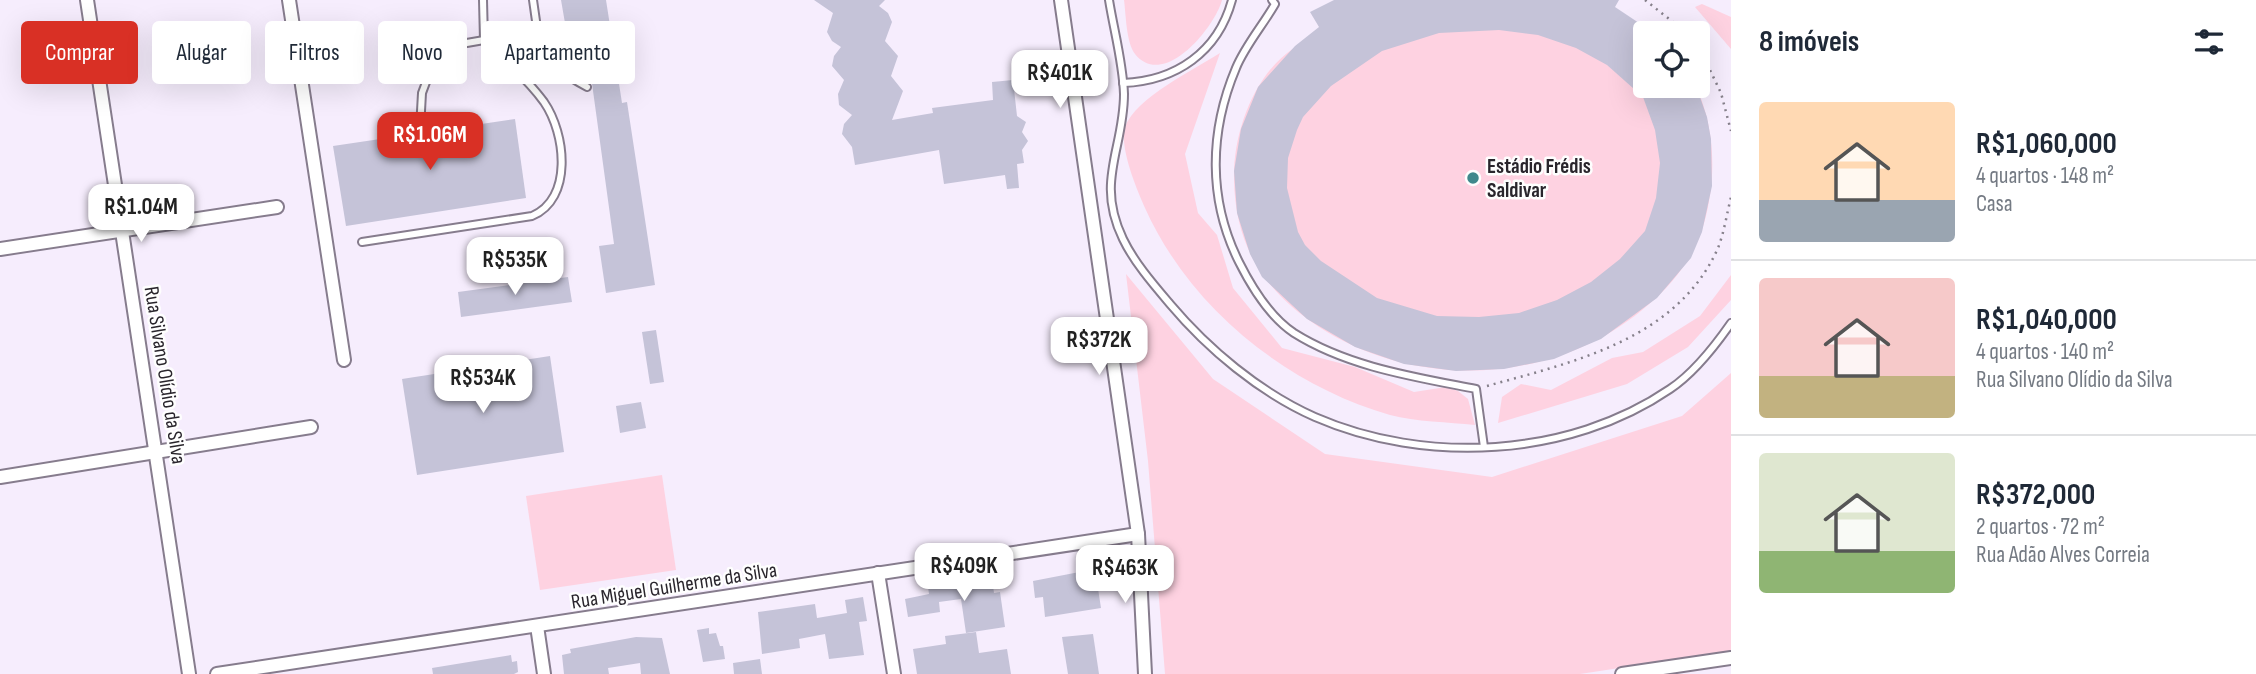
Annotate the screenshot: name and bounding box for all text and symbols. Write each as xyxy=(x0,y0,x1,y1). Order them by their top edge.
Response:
chip: Comprar xyxy=(21,21,138,84)
chip: Alugar xyxy=(152,21,251,84)
chip: Filtros xyxy=(265,21,364,84)
chip: Novo xyxy=(378,21,467,84)
chip: Apartamento xyxy=(481,21,635,84)
map controls xyxy=(1633,21,1710,98)
button: locate xyxy=(1633,21,1710,98)
icon: filters xyxy=(2190,23,2228,61)
text: 8 imóveis xyxy=(1759,24,1859,60)
pin: R$401K xyxy=(1003,50,1117,110)
text: R$401K xyxy=(1027,59,1093,87)
pin: R$1.06M xyxy=(365,113,495,172)
text: R$1.06M xyxy=(393,121,467,149)
text: R$1,060,000 xyxy=(1976,126,2117,162)
icon: home xyxy=(1815,130,1899,214)
place label: Estádio Frédis Saldivar xyxy=(1487,154,1591,203)
text: 4 quartos · 148 m² xyxy=(1976,162,2114,190)
marker: Estádio Frédis Saldivar xyxy=(1465,170,1481,186)
pin: R$1.04M xyxy=(76,184,206,244)
text: Casa xyxy=(1976,190,2013,218)
text: R$1.04M xyxy=(104,193,178,221)
pin: R$535K xyxy=(458,238,572,297)
text: R$535K xyxy=(483,246,547,274)
street label: Rua Silvano Olídio da Silva xyxy=(139,284,191,466)
text: R$1,040,000 xyxy=(1976,302,2117,338)
icon: home xyxy=(1815,306,1899,390)
pin: R$372K xyxy=(1042,318,1156,377)
text: R$372K xyxy=(1067,326,1131,354)
text: 4 quartos · 140 m² xyxy=(1976,338,2114,366)
pin: R$534K xyxy=(426,356,540,415)
text: R$534K xyxy=(450,364,516,392)
text: Rua Silvano Olídio da Silva xyxy=(1976,366,2173,394)
text: R$372,000 xyxy=(1976,477,2095,513)
icon: home xyxy=(1815,481,1899,565)
text: 2 quartos · 72 m² xyxy=(1976,513,2105,541)
text: Rua Adão Alves Correia xyxy=(1976,541,2150,569)
pin: R$409K xyxy=(907,544,1021,603)
pin: R$463K xyxy=(1068,546,1182,605)
text: R$409K xyxy=(931,552,997,580)
text: R$463K xyxy=(1092,554,1158,582)
street label: Rua Miguel Guilherme da Silva xyxy=(569,557,779,615)

